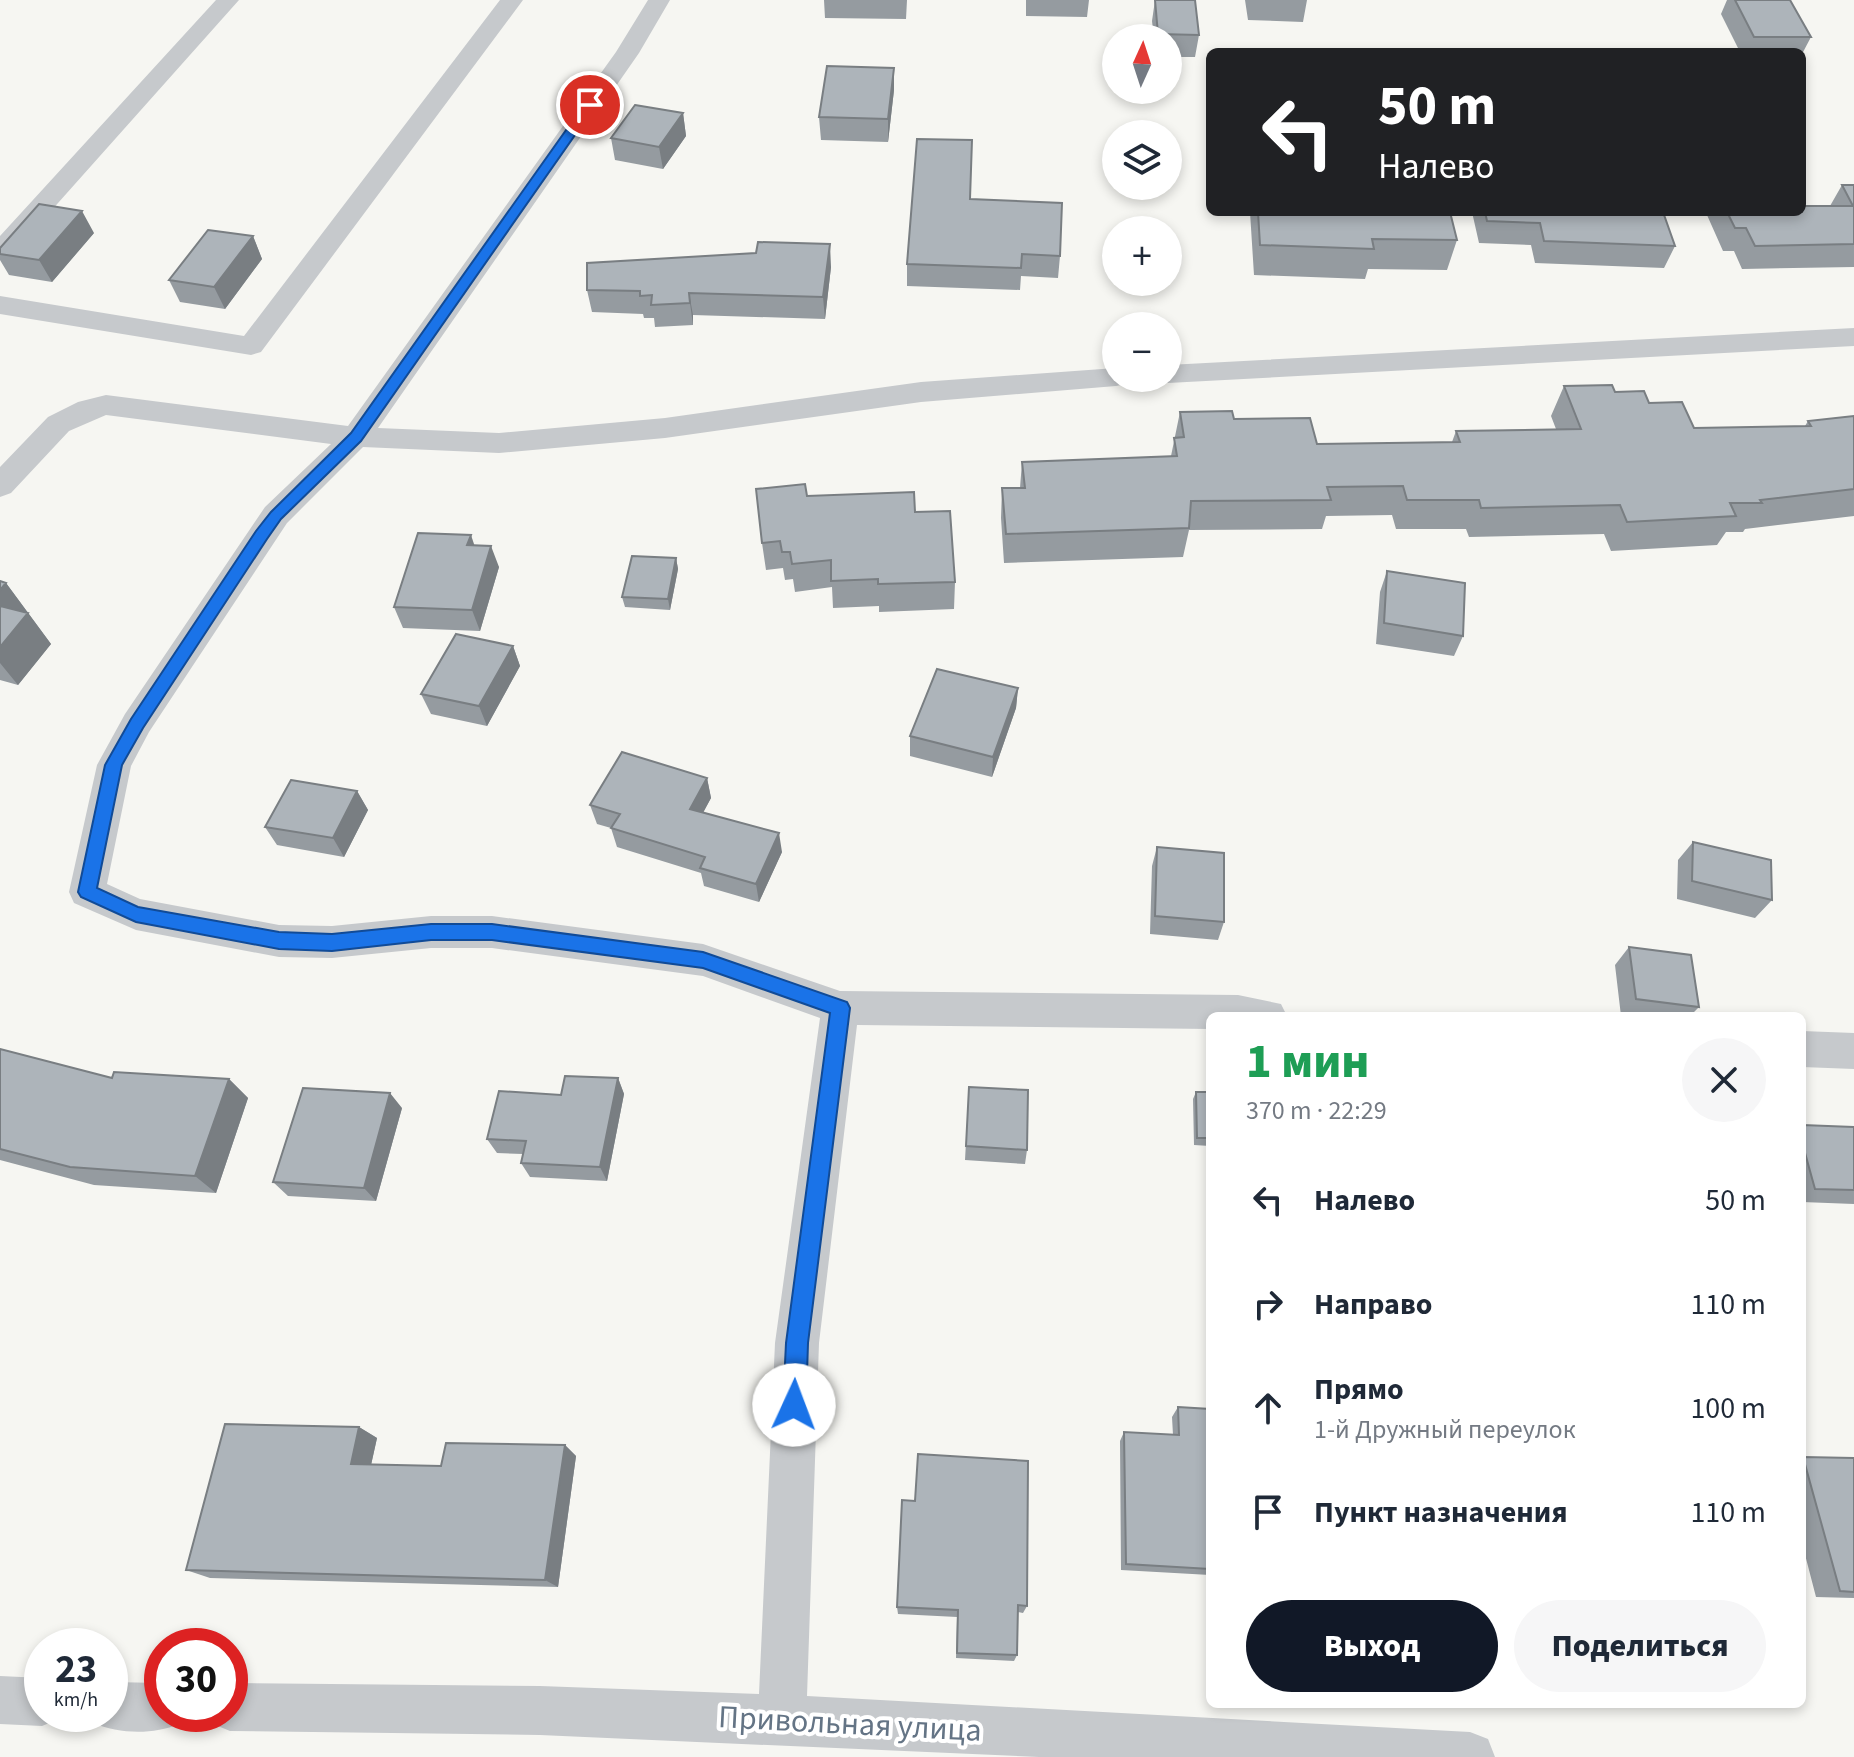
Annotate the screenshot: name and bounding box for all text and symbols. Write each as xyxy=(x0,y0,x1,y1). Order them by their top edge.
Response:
north arrow xyxy=(1102,24,1182,104)
map controls xyxy=(1102,24,1182,392)
text: 50 m xyxy=(1378,67,1496,146)
pin xyxy=(556,71,624,139)
icon: left xyxy=(1246,80,1350,184)
icon: arrive xyxy=(568,83,612,127)
button: layers xyxy=(1102,120,1182,200)
text: Налево xyxy=(1378,141,1494,192)
button: + xyxy=(1102,216,1182,296)
button: − xyxy=(1102,312,1182,392)
text: 1 мин xyxy=(1246,1028,1369,1096)
button: close xyxy=(1682,1038,1766,1122)
text: 370 m · 22:29 xyxy=(1246,1092,1387,1129)
icon: left xyxy=(1246,1178,1290,1222)
text: Налево xyxy=(1314,1179,1415,1222)
text: 50 m xyxy=(1705,1179,1766,1222)
icon: right xyxy=(1246,1282,1290,1326)
text: Направо xyxy=(1314,1283,1432,1326)
text: 110 m xyxy=(1690,1283,1766,1326)
position arrow xyxy=(752,1363,836,1447)
text: Прямо xyxy=(1314,1368,1404,1411)
icon: ahead xyxy=(1246,1386,1290,1430)
text: 100 m xyxy=(1690,1387,1766,1430)
text: 1-й Дружный переулок xyxy=(1314,1411,1576,1448)
icon: arrive xyxy=(1246,1490,1290,1534)
text: Пункт назначения xyxy=(1314,1491,1568,1534)
text: 110 m xyxy=(1690,1491,1766,1534)
button: Выход xyxy=(1246,1600,1498,1692)
button: Поделиться xyxy=(1514,1600,1766,1692)
speed limit sign: 30 xyxy=(144,1628,248,1732)
text: 23 xyxy=(55,1641,97,1698)
text: km/h xyxy=(54,1686,98,1714)
street label: Привольная улица xyxy=(717,1694,983,1754)

